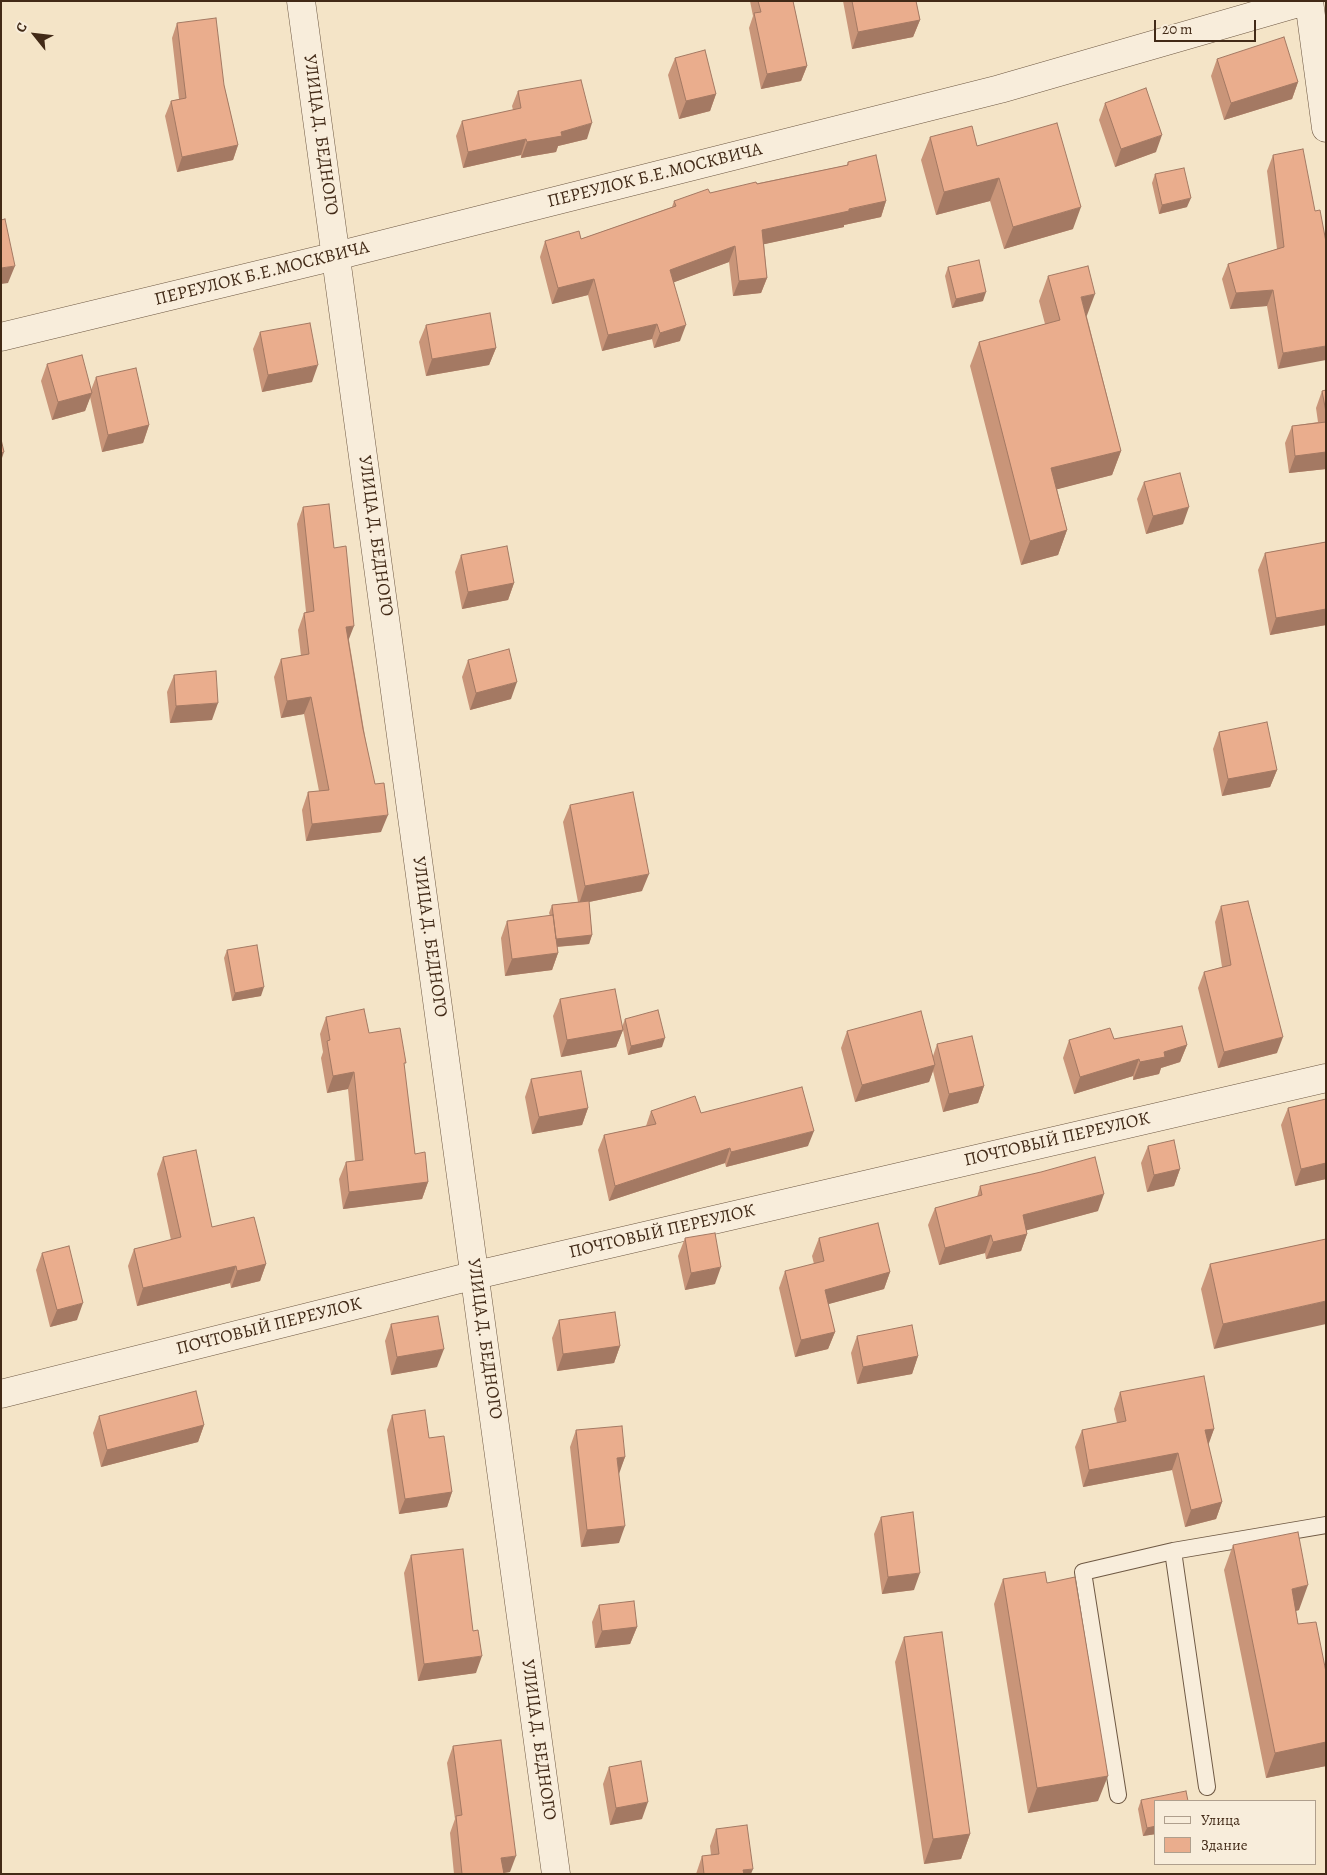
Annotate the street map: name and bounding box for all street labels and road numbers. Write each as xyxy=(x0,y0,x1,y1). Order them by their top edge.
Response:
street label: УЛИЦА Д. БЕДНОГО xyxy=(298,53,342,217)
street label: ПЕРЕУЛОК Б.Е.МОСКВИЧА xyxy=(545,139,765,213)
street label: ПЕРЕУЛОК Б.Е.МОСКВИЧА xyxy=(152,237,372,311)
street label: УЛИЦА Д. БЕДНОГО xyxy=(353,454,397,618)
street label: УЛИЦА Д. БЕДНОГО xyxy=(407,855,451,1019)
street label: ПОЧТОВЫЙ ПЕРЕУЛОК xyxy=(962,1108,1152,1172)
street label: ПОЧТОВЫЙ ПЕРЕУЛОК xyxy=(567,1200,757,1264)
street label: УЛИЦА Д. БЕДНОГО xyxy=(462,1257,506,1421)
street label: ПОЧТОВЫЙ ПЕРЕУЛОК xyxy=(174,1294,364,1360)
street label: УЛИЦА Д. БЕДНОГО xyxy=(516,1658,560,1822)

